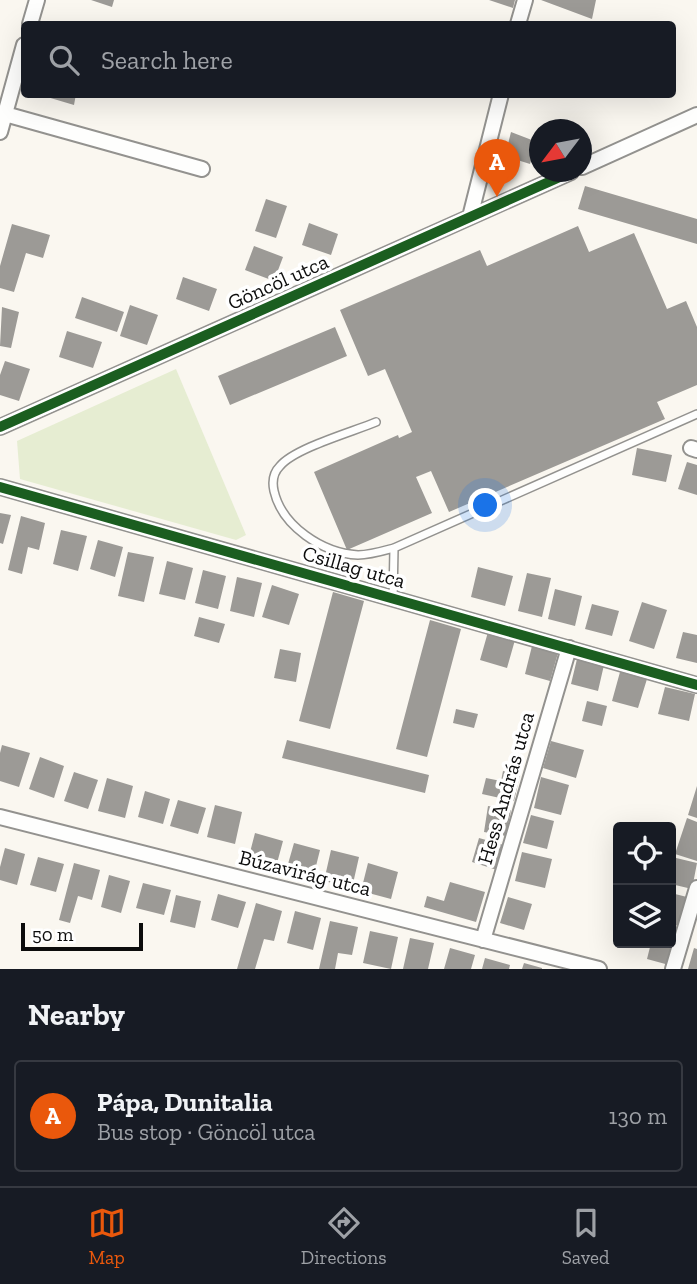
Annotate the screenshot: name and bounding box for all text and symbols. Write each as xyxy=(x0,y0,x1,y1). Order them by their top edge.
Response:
search box xyxy=(21,21,676,98)
icon: search xyxy=(45,41,83,79)
text: Search here xyxy=(101,44,233,76)
north arrow xyxy=(529,119,592,182)
pin: A xyxy=(474,139,520,197)
street label: Göncöl utca xyxy=(224,248,332,315)
your location xyxy=(468,488,502,522)
street label: Csillag utca xyxy=(300,540,408,593)
street label: Hess András utca xyxy=(472,709,539,867)
map controls xyxy=(613,822,676,948)
button: locate xyxy=(613,822,676,885)
street label: Búzavirág utca xyxy=(237,844,374,901)
button: layers xyxy=(613,885,676,948)
scale bar xyxy=(21,920,144,952)
text: 50 m xyxy=(32,923,73,946)
text: Nearby xyxy=(28,997,125,1033)
text: Pápa, Dunitalia xyxy=(97,1086,273,1118)
text: A xyxy=(45,1102,61,1130)
text: 130 m xyxy=(609,1102,667,1130)
text: Bus stop · Göncöl utca xyxy=(97,1118,315,1146)
tab: Map xyxy=(88,1204,126,1269)
tab: Directions xyxy=(301,1204,387,1269)
tab: Saved xyxy=(562,1204,609,1269)

